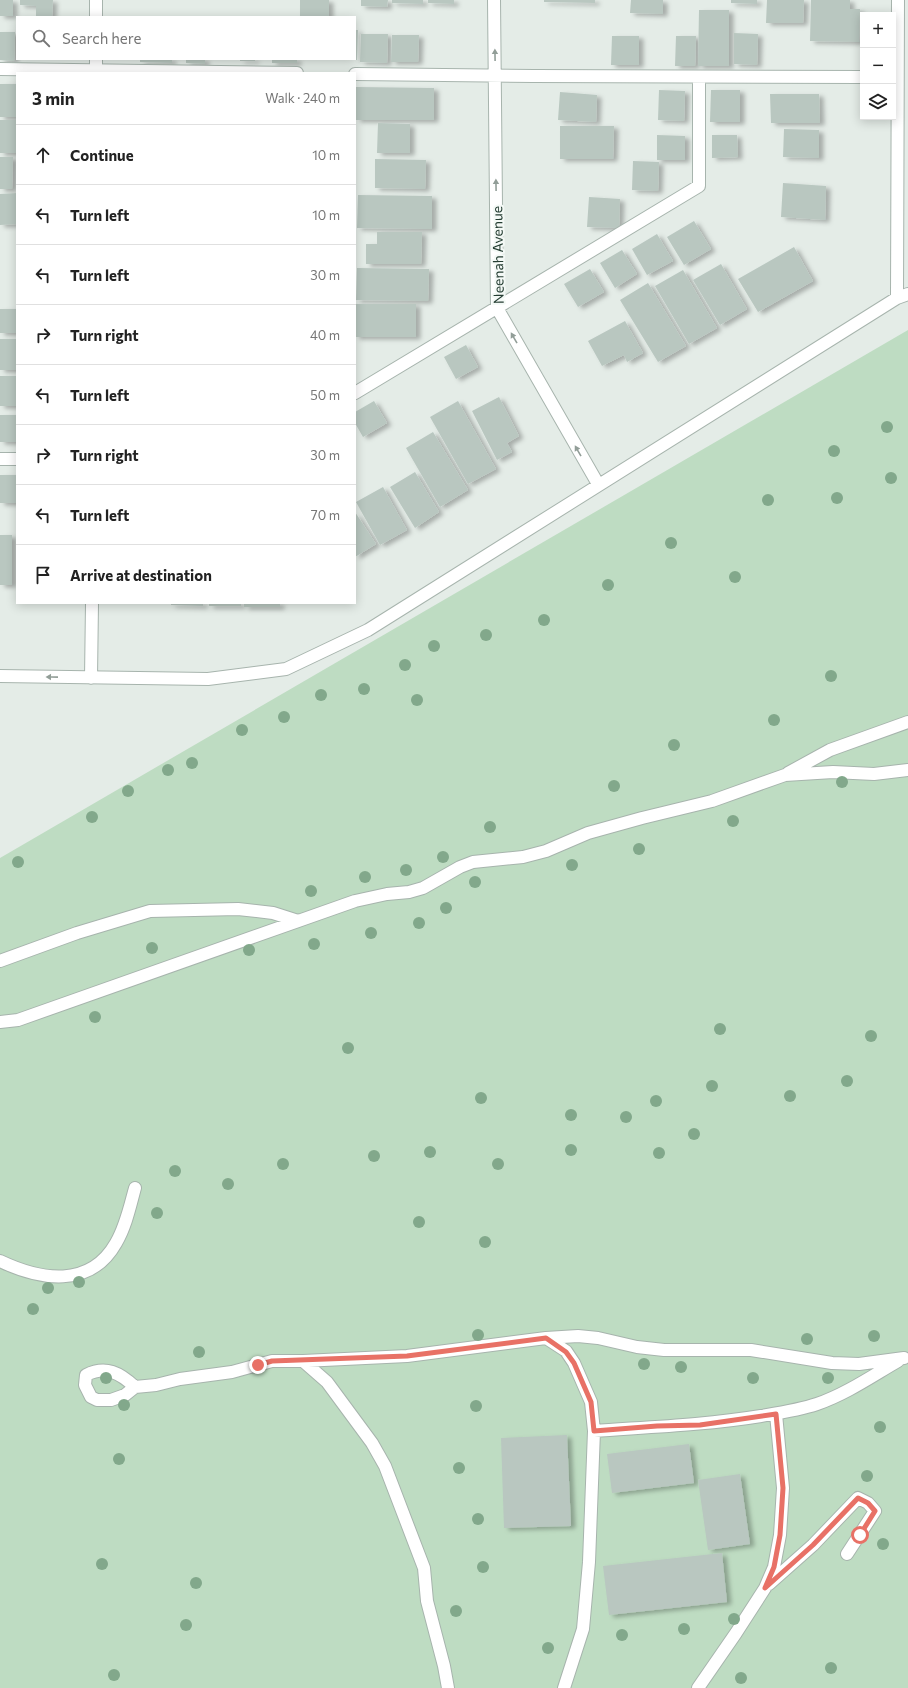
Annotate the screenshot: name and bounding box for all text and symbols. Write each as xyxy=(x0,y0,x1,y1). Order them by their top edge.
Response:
map controls xyxy=(860,12,896,120)
button: + xyxy=(860,12,896,48)
search box xyxy=(16,16,356,60)
icon: search xyxy=(30,27,52,49)
text: Search here xyxy=(62,29,141,47)
one-way arrow xyxy=(492,48,498,61)
button: − xyxy=(860,48,896,84)
button: layers xyxy=(860,84,896,120)
text: 3 min xyxy=(32,88,75,109)
text: Walk · 240 m xyxy=(265,90,340,106)
icon: ahead xyxy=(32,144,54,166)
text: Continue xyxy=(70,146,134,164)
text: 10 m xyxy=(312,147,340,163)
one-way arrow xyxy=(493,178,499,191)
icon: left xyxy=(32,204,54,226)
text: Turn left xyxy=(70,206,129,224)
street label: Neenah Avenue xyxy=(488,206,507,304)
text: 10 m xyxy=(312,207,340,223)
icon: left xyxy=(32,264,54,286)
text: Turn left xyxy=(70,266,129,284)
text: 30 m xyxy=(310,267,340,283)
icon: right xyxy=(32,324,54,346)
text: Turn right xyxy=(70,326,139,344)
text: 40 m xyxy=(310,327,340,343)
one-way arrow xyxy=(511,332,518,344)
icon: left xyxy=(32,384,54,406)
text: Turn left xyxy=(70,386,129,404)
text: 50 m xyxy=(310,387,340,403)
icon: right xyxy=(32,444,54,466)
one-way arrow xyxy=(575,445,582,457)
text: Turn right xyxy=(70,446,139,464)
text: 30 m xyxy=(310,447,340,463)
icon: left xyxy=(32,504,54,526)
text: Turn left xyxy=(70,506,129,524)
text: 70 m xyxy=(311,507,340,523)
icon: arrive xyxy=(32,564,54,586)
text: Arrive at destination xyxy=(70,566,212,584)
one-way arrow xyxy=(45,674,58,680)
route end xyxy=(249,1356,267,1374)
route start xyxy=(851,1526,869,1544)

